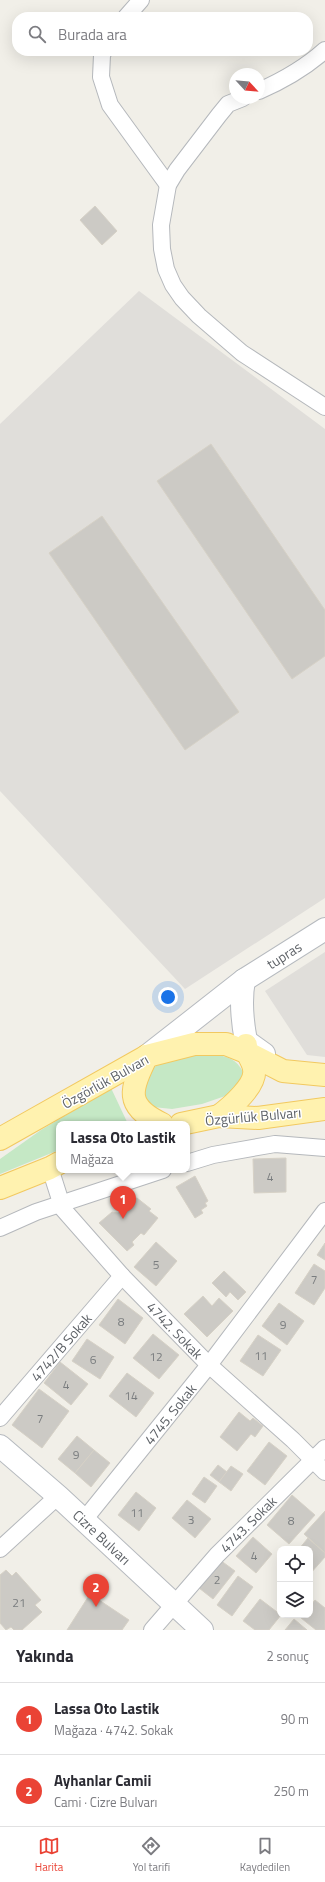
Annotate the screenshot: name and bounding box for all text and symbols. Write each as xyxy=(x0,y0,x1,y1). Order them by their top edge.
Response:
search box xyxy=(12,12,313,56)
icon: search xyxy=(26,23,48,45)
text: Burada ara xyxy=(58,23,127,46)
north arrow xyxy=(229,68,265,104)
street label: tupras xyxy=(262,936,306,974)
your location xyxy=(158,987,178,1007)
street label: Özgörlük Bulvarı xyxy=(58,1048,152,1114)
street label: Özgürlük Bulvarı xyxy=(204,1101,302,1131)
popup xyxy=(56,1121,190,1173)
text: Lassa Oto Lastik xyxy=(70,1126,176,1149)
text: Mağaza xyxy=(70,1149,113,1169)
house number: 4 xyxy=(267,1167,274,1186)
pin: 1 xyxy=(110,1186,136,1219)
house number: 5 xyxy=(153,1255,160,1274)
house number: 7 xyxy=(311,1270,317,1289)
street label: 4742. Sokak xyxy=(142,1297,208,1364)
street label: 4742/B Sokak xyxy=(27,1310,95,1384)
house number: 8 xyxy=(118,1312,125,1331)
house number: 9 xyxy=(280,1315,287,1334)
house number: 11 xyxy=(254,1346,268,1365)
house number: 12 xyxy=(149,1347,163,1366)
house number: 6 xyxy=(90,1350,97,1369)
house number: 4 xyxy=(63,1377,69,1391)
street label: 4745. Sokak xyxy=(139,1379,201,1449)
house number: 14 xyxy=(124,1386,138,1405)
house number: 7 xyxy=(37,1409,43,1428)
house number: 9 xyxy=(73,1445,80,1464)
street label: 4743. Sokak xyxy=(216,1492,280,1556)
house number: 11 xyxy=(130,1503,144,1522)
street label: Cizre Bulvarı xyxy=(68,1505,136,1569)
house number: 3 xyxy=(188,1510,194,1529)
house number: 8 xyxy=(288,1511,295,1530)
map controls xyxy=(277,1546,313,1618)
button: locate xyxy=(277,1546,313,1582)
house number: 4 xyxy=(251,1548,257,1562)
house number: 2 xyxy=(214,1570,220,1589)
pin: 2 xyxy=(83,1574,109,1607)
button: layers xyxy=(277,1582,313,1618)
house number: 21 xyxy=(12,1593,26,1612)
text: Yakında xyxy=(16,1643,74,1669)
text: 2 sonuç xyxy=(266,1646,309,1666)
text: Lassa Oto Lastik xyxy=(54,1697,159,1720)
text: 1 xyxy=(25,1709,33,1729)
text: 90 m xyxy=(281,1709,309,1729)
text: Mağaza · 4742. Sokak xyxy=(54,1720,173,1740)
text: Ayhanlar Camii xyxy=(54,1769,151,1792)
text: 2 xyxy=(25,1781,33,1801)
text: 250 m xyxy=(273,1781,309,1801)
text: Cami · Cizre Bulvarı xyxy=(54,1792,157,1812)
tab: Harita xyxy=(35,1835,63,1875)
tab: Yol tarifi xyxy=(133,1835,170,1875)
tab: Kaydedilen xyxy=(240,1835,290,1875)

